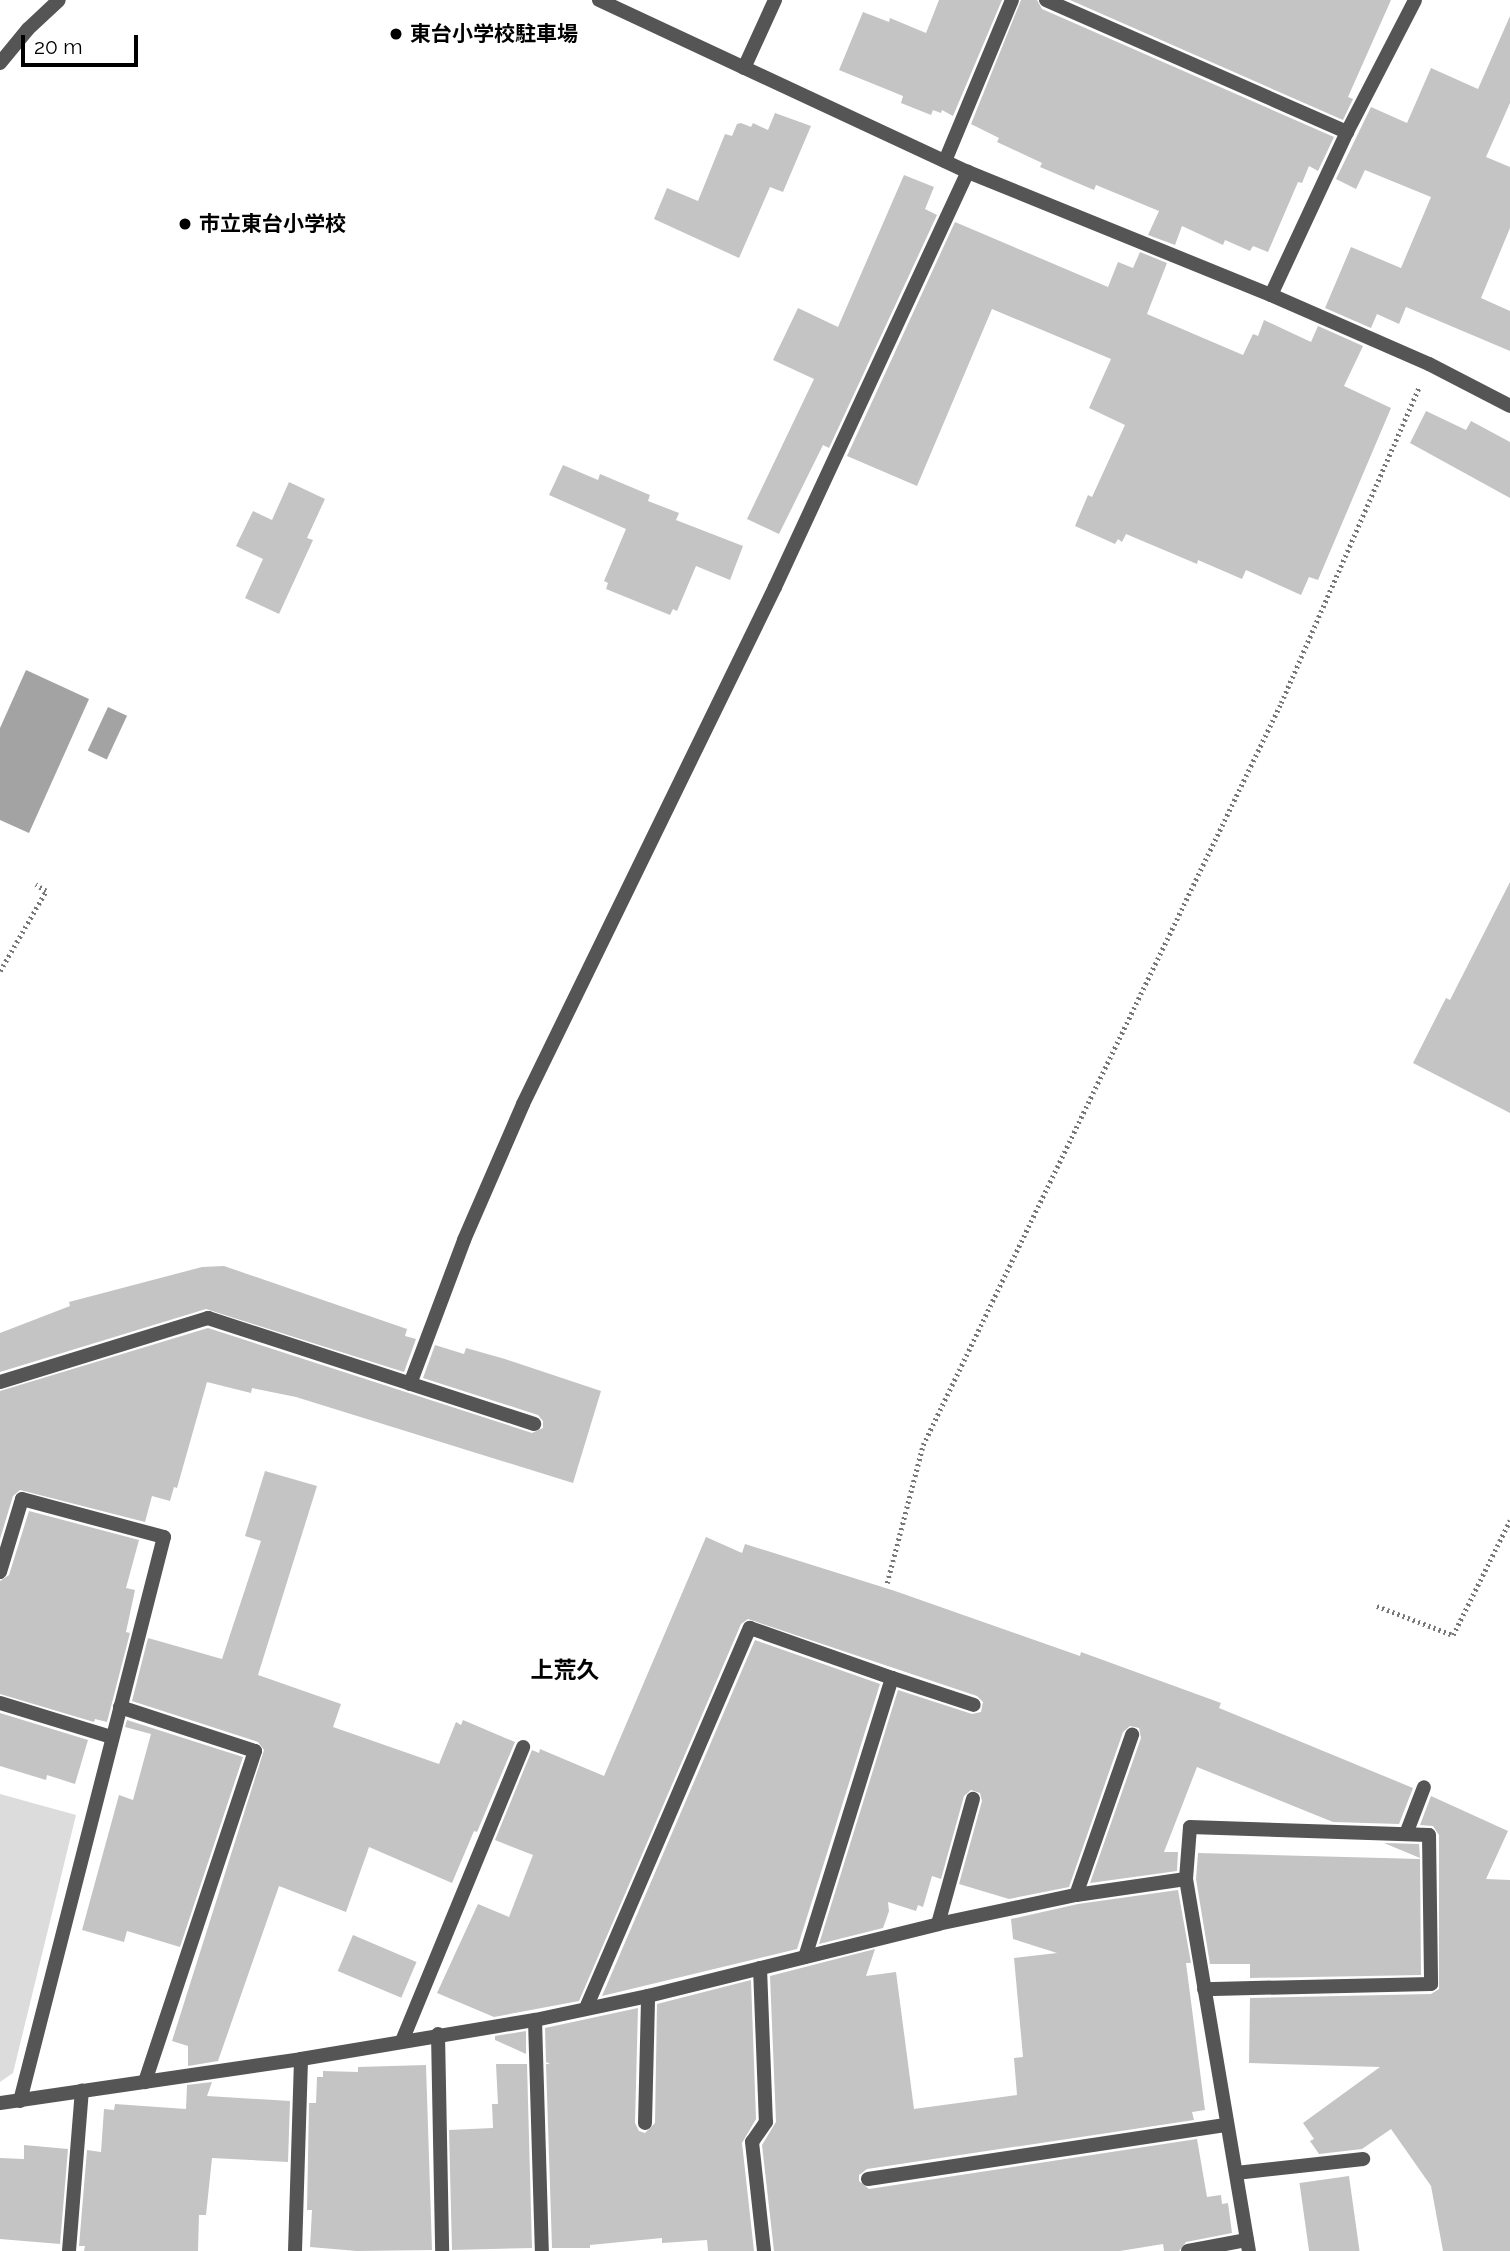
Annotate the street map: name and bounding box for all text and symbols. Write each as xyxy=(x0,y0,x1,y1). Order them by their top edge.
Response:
scale bar xyxy=(24,21,142,65)
place label: 東台小学校駐車場 xyxy=(410,21,578,47)
marker: 東台小学校駐車場 xyxy=(388,26,404,42)
text: 20 m xyxy=(34,34,82,59)
place label: 市立東台小学校 xyxy=(199,211,346,237)
marker: 市立東台小学校 xyxy=(177,216,193,232)
district label: 上荒久 xyxy=(531,1656,599,1684)

